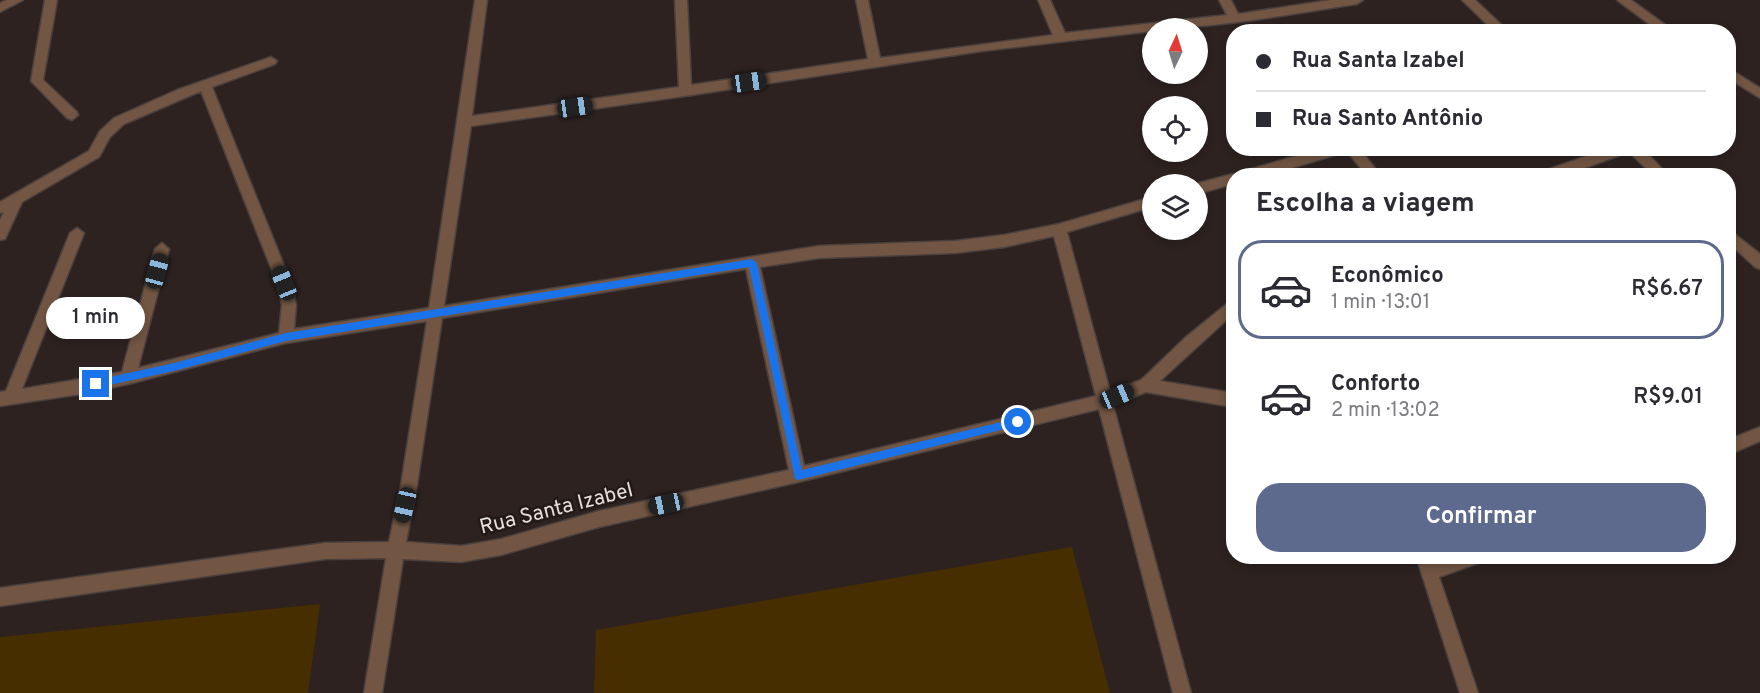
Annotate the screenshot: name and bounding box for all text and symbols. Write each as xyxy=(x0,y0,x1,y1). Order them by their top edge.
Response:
north arrow xyxy=(1142,18,1208,84)
map controls xyxy=(1142,18,1208,240)
text: Rua Santa Izabel xyxy=(1292,48,1465,75)
car xyxy=(730,71,768,93)
car xyxy=(556,96,594,118)
button: locate xyxy=(1142,96,1208,162)
text: Rua Santo Antônio xyxy=(1292,106,1483,133)
button: layers xyxy=(1142,174,1208,240)
text: Escolha a viagem xyxy=(1256,187,1475,221)
car xyxy=(144,251,170,291)
car xyxy=(269,263,299,303)
icon: car xyxy=(1259,263,1313,317)
text: Econômico xyxy=(1331,263,1444,290)
text: R$6.67 xyxy=(1631,276,1703,303)
text: 1 min · 13:01 xyxy=(1331,290,1430,316)
callout: 1 min xyxy=(46,297,146,339)
text: 1 min xyxy=(72,305,119,331)
route end xyxy=(82,370,109,397)
icon: car xyxy=(1259,371,1313,425)
text: Conforto xyxy=(1331,371,1420,398)
car xyxy=(1097,381,1137,411)
text: R$9.01 xyxy=(1633,384,1703,411)
text: 2 min · 13:02 xyxy=(1331,398,1440,424)
route start xyxy=(1004,408,1031,435)
street label: Rua Santa Izabel xyxy=(477,477,636,542)
button: Confirmar xyxy=(1256,483,1706,552)
car xyxy=(392,485,418,525)
car xyxy=(647,491,685,517)

